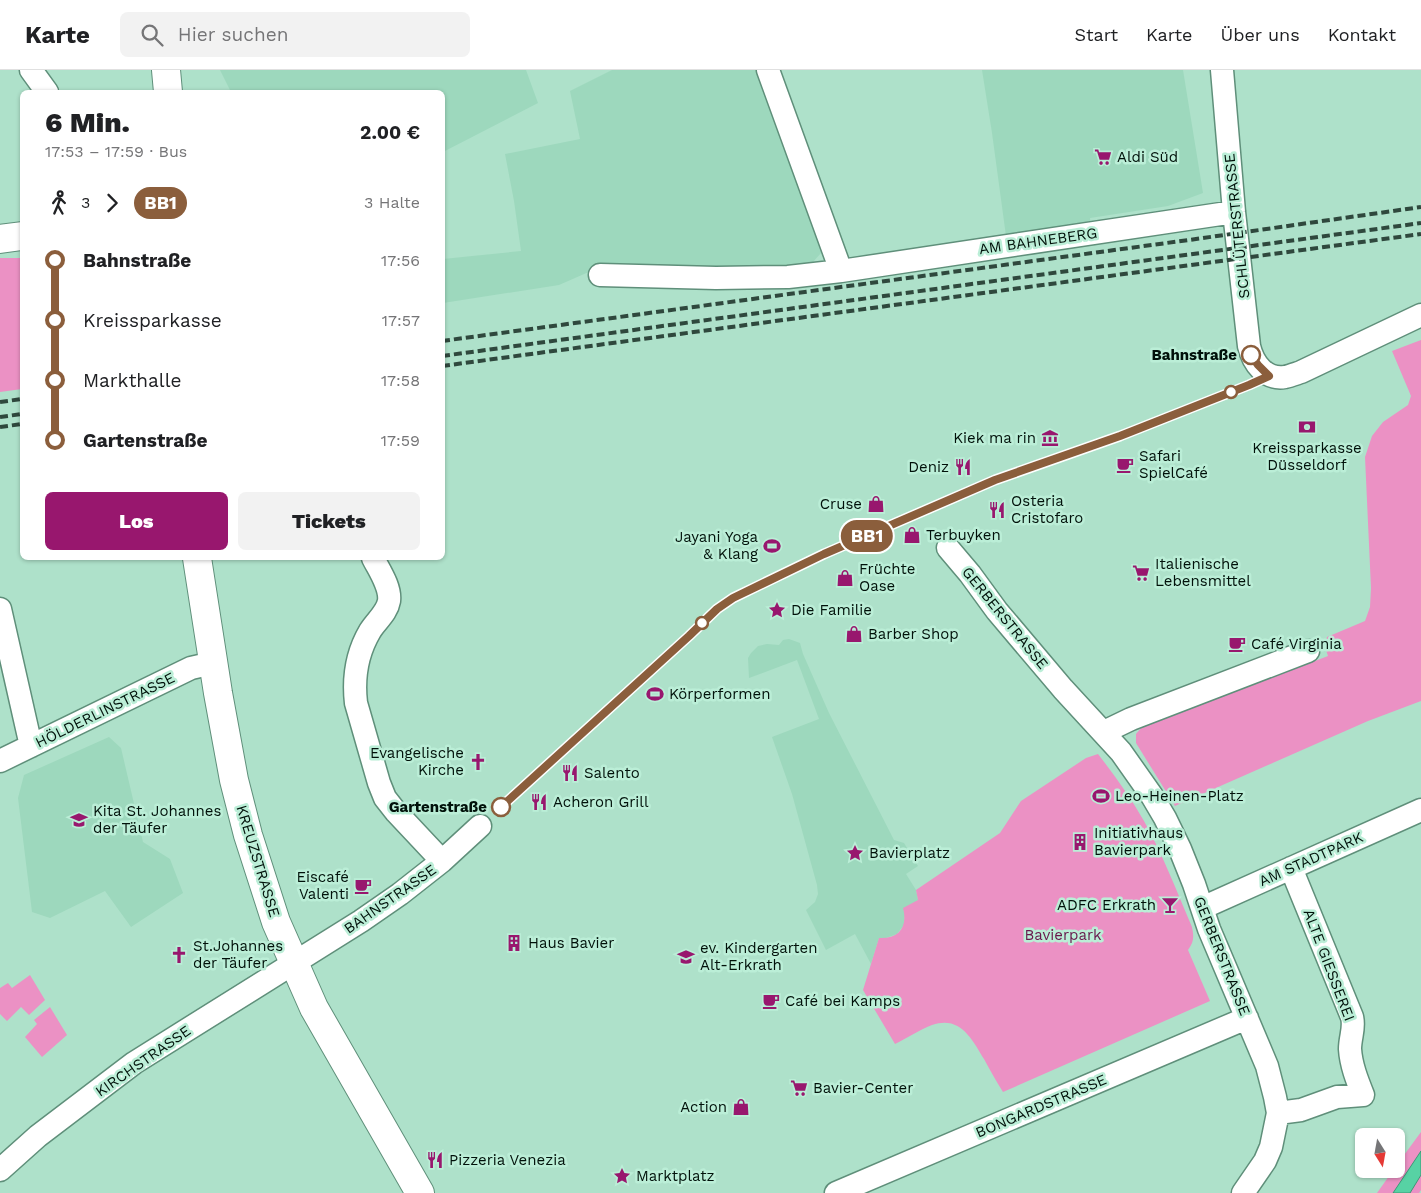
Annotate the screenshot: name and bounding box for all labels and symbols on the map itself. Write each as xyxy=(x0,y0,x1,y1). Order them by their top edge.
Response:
supermarket icon: Aldi Süd xyxy=(1093,147,1113,167)
place label: Aldi Süd xyxy=(1117,148,1178,166)
street label: SCHLÜTERSTRASSE xyxy=(1220,153,1254,299)
street label: AM BAHNEBERG xyxy=(978,224,1098,258)
marker: Bahnstraße xyxy=(1241,345,1261,365)
place label: Bahnstraße xyxy=(1151,346,1237,364)
unlabelled marker xyxy=(1224,385,1238,399)
bank icon: Kreissparkasse Düsseldorf xyxy=(1297,417,1317,437)
museum icon: Kiek ma rin xyxy=(1040,428,1060,448)
place label: Kiek ma rin xyxy=(953,429,1036,447)
place label: Kreissparkasse Düsseldorf xyxy=(1252,439,1362,474)
place label: Safari SpielCafé xyxy=(1139,447,1208,482)
cafe icon: Safari SpielCafé xyxy=(1115,455,1135,475)
restaurant icon: Deniz xyxy=(953,457,973,477)
place label: Deniz xyxy=(908,458,949,476)
place label: Osteria Cristofaro xyxy=(1011,492,1083,527)
shop icon: Cruse xyxy=(866,494,886,514)
place label: Cruse xyxy=(820,495,862,513)
restaurant icon: Osteria Cristofaro xyxy=(987,500,1007,520)
line badge: BB1 xyxy=(838,520,896,552)
shop icon: Terbuyken xyxy=(902,525,922,545)
place label: Terbuyken xyxy=(926,526,1001,544)
place label: Jayani Yoga & Klang xyxy=(675,528,759,563)
sports icon: Jayani Yoga & Klang xyxy=(762,536,782,556)
place label: Italienische Lebensmittel xyxy=(1155,555,1251,590)
place label: Früchte Oase xyxy=(859,560,915,595)
street label: GERBERSTRASSE xyxy=(958,563,1052,673)
supermarket icon: Italienische Lebensmittel xyxy=(1131,563,1151,583)
shop icon: Früchte Oase xyxy=(835,568,855,588)
place icon: Die Familie xyxy=(767,600,787,620)
place label: Die Familie xyxy=(791,601,872,619)
unlabelled marker xyxy=(695,616,709,630)
shop icon: Barber Shop xyxy=(844,624,864,644)
place label: Barber Shop xyxy=(868,625,959,643)
cafe icon: Café Virginia xyxy=(1227,634,1247,654)
place label: Café Virginia xyxy=(1251,635,1342,653)
street label: HÖLDERLINSTRASSE xyxy=(32,668,178,752)
sports icon: Körperformen xyxy=(645,684,665,704)
place label: Körperformen xyxy=(669,685,771,703)
place label: Evangelische Kirche xyxy=(370,744,464,779)
church icon: Evangelische Kirche xyxy=(468,752,488,772)
restaurant icon: Salento xyxy=(560,763,580,783)
place label: Salento xyxy=(584,764,640,782)
sports icon: Leo-Heinen-Platz xyxy=(1091,786,1111,806)
place label: Leo-Heinen-Platz xyxy=(1115,787,1244,805)
restaurant icon: Acheron Grill xyxy=(529,792,549,812)
place label: Acheron Grill xyxy=(553,793,649,811)
marker: Gartenstraße xyxy=(491,797,511,817)
place label: Gartenstraße xyxy=(389,798,487,816)
place label: Kita St. Johannes der Täufer xyxy=(93,802,221,837)
street label: KREUZSTRASSE xyxy=(232,803,284,919)
school or university icon: Kita St. Johannes der Täufer xyxy=(69,810,89,830)
place label: Initiativhaus Bavierpark xyxy=(1094,824,1183,859)
street label: AM STADTPARK xyxy=(1256,828,1366,890)
building icon: Initiativhaus Bavierpark xyxy=(1070,832,1090,852)
place icon: Bavierplatz xyxy=(845,843,865,863)
place label: Bavierplatz xyxy=(869,844,950,862)
street label: BAHNSTRASSE xyxy=(340,861,440,937)
place label: Eiscafé Valenti xyxy=(296,868,349,903)
cafe icon: Eiscafé Valenti xyxy=(353,876,373,896)
street label: GERBERSTRASSE xyxy=(1190,894,1254,1018)
bar icon: ADFC Erkrath xyxy=(1160,895,1180,915)
place label: ADFC Erkrath xyxy=(1057,896,1156,914)
street label: ALTE GIESSEREI xyxy=(1299,907,1359,1023)
park label: Bavierpark xyxy=(1024,926,1102,944)
building icon: Haus Bavier xyxy=(504,933,524,953)
place label: Haus Bavier xyxy=(528,934,614,952)
place label: St.Johannes der Täufer xyxy=(193,937,283,972)
place label: ev. Kindergarten Alt-Erkrath xyxy=(700,939,818,974)
church icon: St.Johannes der Täufer xyxy=(169,945,189,965)
school or university icon: ev. Kindergarten Alt-Erkrath xyxy=(676,947,696,967)
cafe icon: Café bei Kamps xyxy=(761,991,781,1011)
place label: Café bei Kamps xyxy=(785,992,900,1010)
street label: KIRCHSTRASSE xyxy=(92,1021,194,1101)
street label: BONGARDSTRASSE xyxy=(973,1070,1109,1142)
supermarket icon: Bavier-Center xyxy=(789,1078,809,1098)
place label: Bavier-Center xyxy=(813,1079,913,1097)
shop icon: Action xyxy=(731,1097,751,1117)
place label: Action xyxy=(680,1098,727,1116)
north arrow xyxy=(1355,1128,1405,1178)
restaurant icon: Pizzeria Venezia xyxy=(425,1150,445,1170)
place label: Pizzeria Venezia xyxy=(449,1151,566,1169)
place icon: Marktplatz xyxy=(612,1166,632,1186)
place label: Marktplatz xyxy=(636,1167,715,1185)

